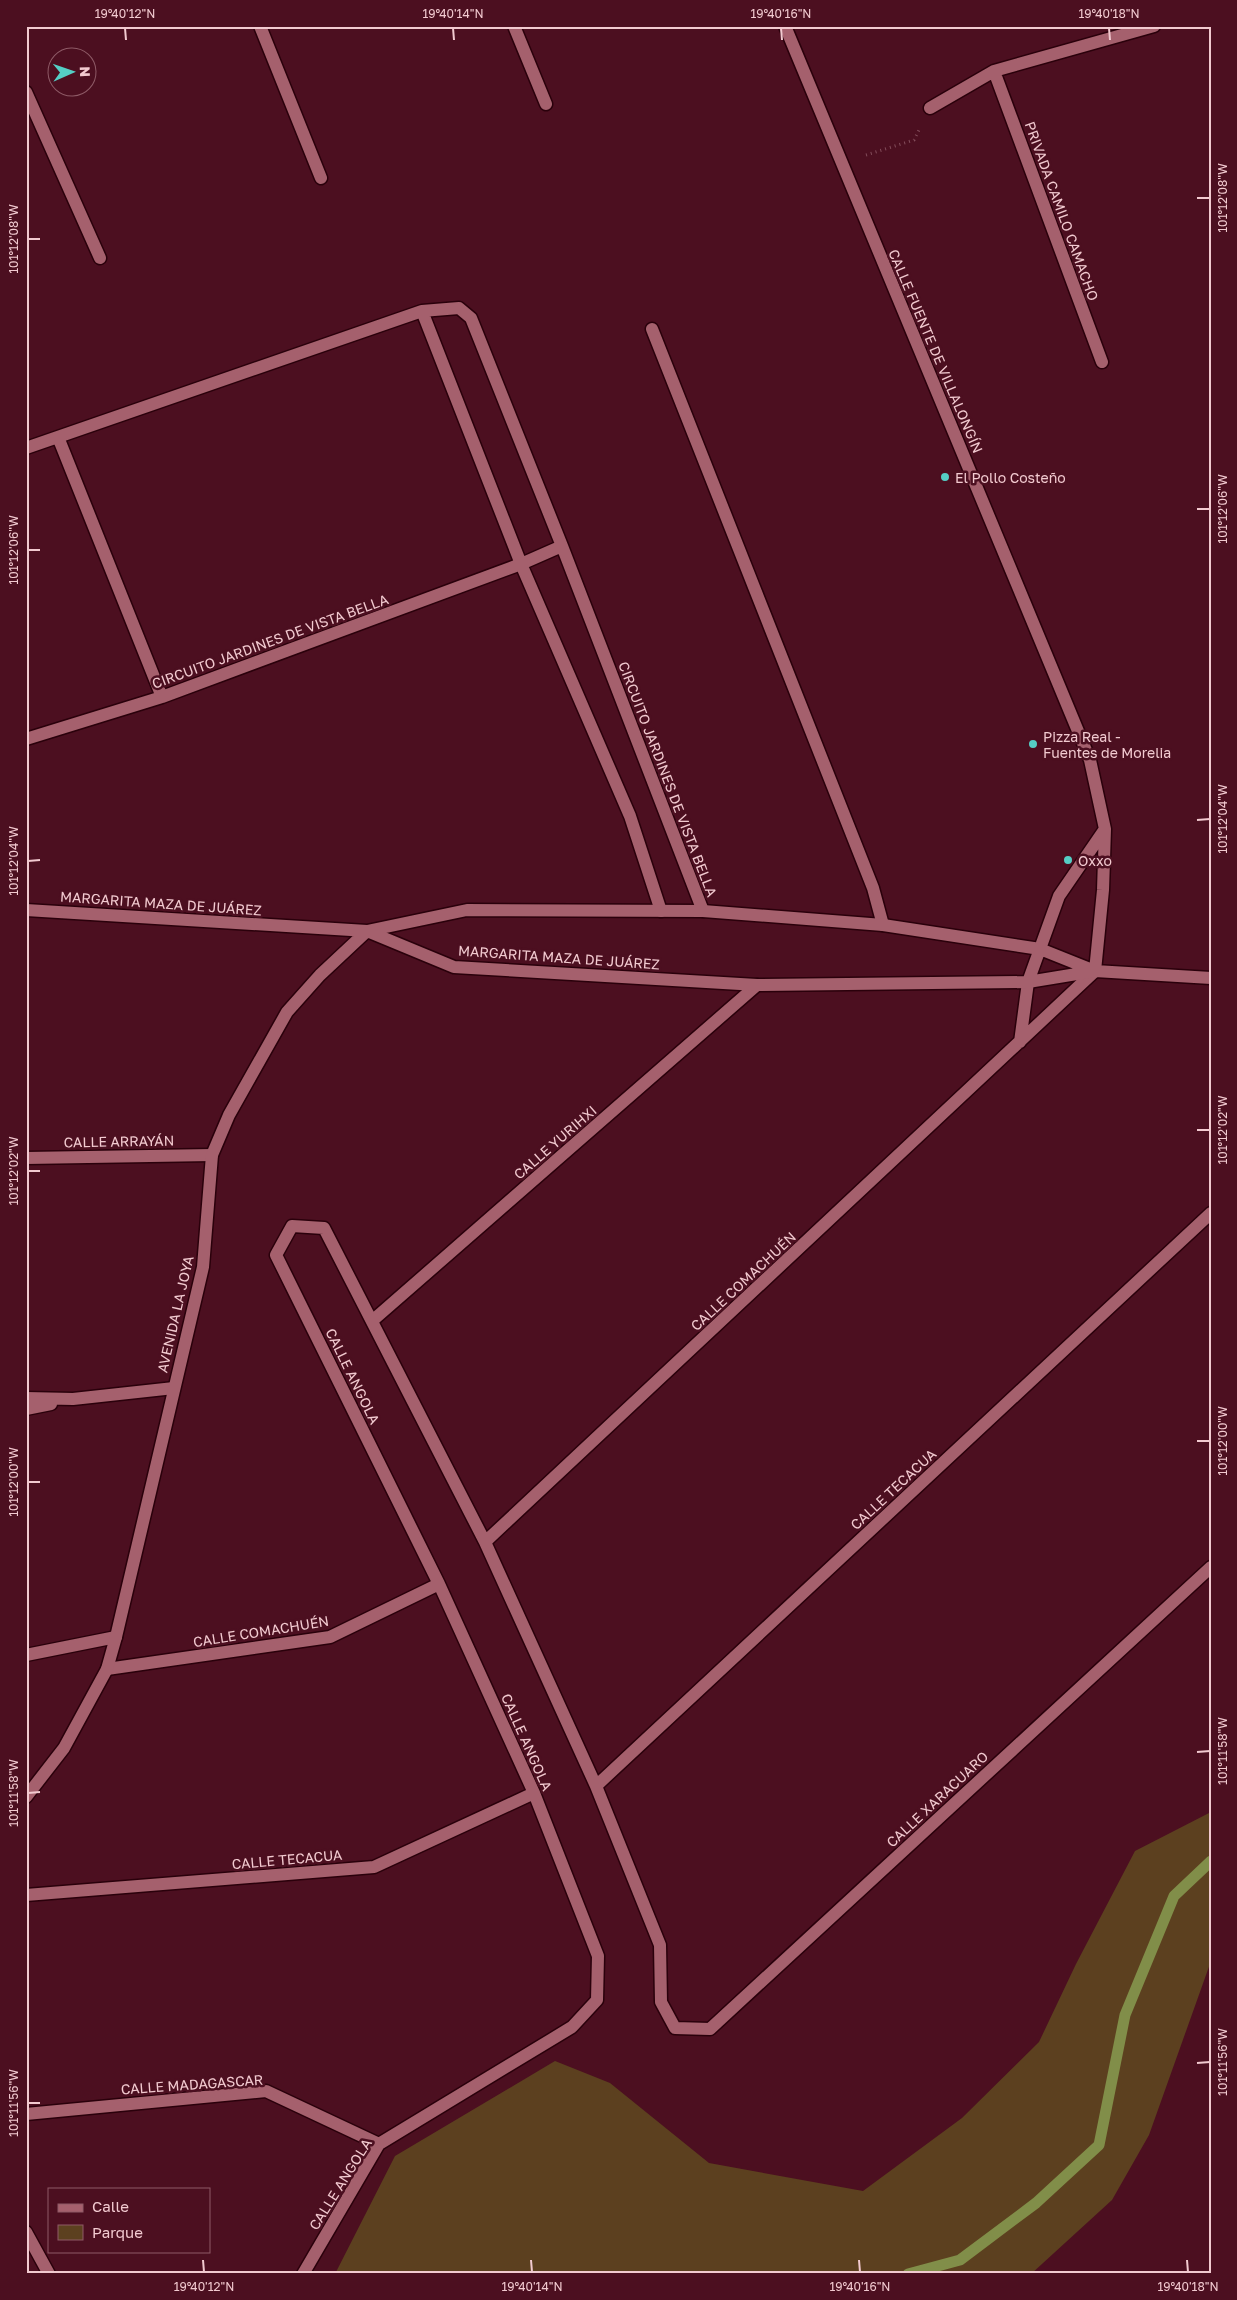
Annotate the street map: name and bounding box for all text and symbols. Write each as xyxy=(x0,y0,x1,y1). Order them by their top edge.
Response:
text: 19°40'12"N xyxy=(95,6,155,21)
text: 19°40'14"N xyxy=(422,6,484,21)
text: 19°40'16"N xyxy=(751,6,811,21)
text: 19°40'18"N xyxy=(1078,6,1140,21)
north arrow xyxy=(48,48,98,98)
text: N xyxy=(77,66,94,77)
street label: PRIVADA CAMILO CAMACHO xyxy=(1022,119,1102,303)
text: 101°12'08"W xyxy=(1215,163,1230,233)
text: 101°12'08"W xyxy=(6,204,21,274)
street label: CALLE FUENTE DE VILLALONGÍN xyxy=(885,247,987,455)
place label: El Pollo Costeño xyxy=(955,469,1066,486)
marker: El Pollo Costeño xyxy=(939,471,951,483)
text: 101°12'06"W xyxy=(1215,474,1230,544)
text: 101°12'06"W xyxy=(6,515,21,585)
street label: CIRCUITO JARDINES DE VISTA BELLA xyxy=(149,590,391,692)
street label: CIRCUITO JARDINES DE VISTA BELLA xyxy=(615,659,721,900)
place label: Pizza Real - Fuentes de Morelia xyxy=(1043,728,1171,761)
marker: Pizza Real - Fuentes de Morelia xyxy=(1027,738,1039,750)
text: 101°12'04"W xyxy=(1215,784,1230,854)
text: 101°12'04"W xyxy=(6,826,21,896)
place label: Oxxo xyxy=(1078,852,1112,869)
marker: Oxxo xyxy=(1062,854,1074,866)
street label: MARGARITA MAZA DE JUÁREZ xyxy=(60,887,262,919)
street label: MARGARITA MAZA DE JUÁREZ xyxy=(458,941,660,973)
text: 101°12'02"W xyxy=(1215,1095,1230,1165)
street label: CALLE YURIHXI xyxy=(510,1101,600,1183)
street label: CALLE ARRAYÁN xyxy=(64,1132,174,1150)
text: 101°12'02"W xyxy=(6,1136,21,1206)
street label: CALLE COMACHUÉN xyxy=(687,1228,799,1334)
street label: AVENIDA LA JOYA xyxy=(153,1253,197,1374)
street label: CALLE ANGOLA xyxy=(322,1325,384,1427)
text: 101°12'00"W xyxy=(1215,1406,1230,1476)
street label: CALLE TECACUA xyxy=(847,1445,940,1533)
text: 101°12'00"W xyxy=(6,1447,21,1517)
street label: CALLE COMACHUÉN xyxy=(192,1612,330,1650)
street label: CALLE ANGOLA xyxy=(498,1691,556,1794)
text: 101°11'58"W xyxy=(1215,1717,1230,1785)
street label: CALLE XARACUARO xyxy=(883,1748,991,1850)
text: 101°11'58"W xyxy=(6,1759,21,1827)
street label: CALLE TECACUA xyxy=(231,1846,344,1872)
text: 101°11'56"W xyxy=(1215,2028,1230,2096)
text: 101°11'56"W xyxy=(6,2069,21,2137)
street label: CALLE MADAGASCAR xyxy=(120,2071,264,2097)
street label: CALLE ANGOLA xyxy=(305,2135,375,2233)
legend xyxy=(48,2188,210,2252)
text: Calle xyxy=(92,2197,129,2215)
text: Parque xyxy=(92,2223,143,2241)
text: 19°40'12"N xyxy=(174,2279,234,2294)
text: 19°40'14"N xyxy=(501,2279,563,2294)
text: 19°40'16"N xyxy=(830,2279,890,2294)
text: 19°40'18"N xyxy=(1157,2279,1219,2294)

